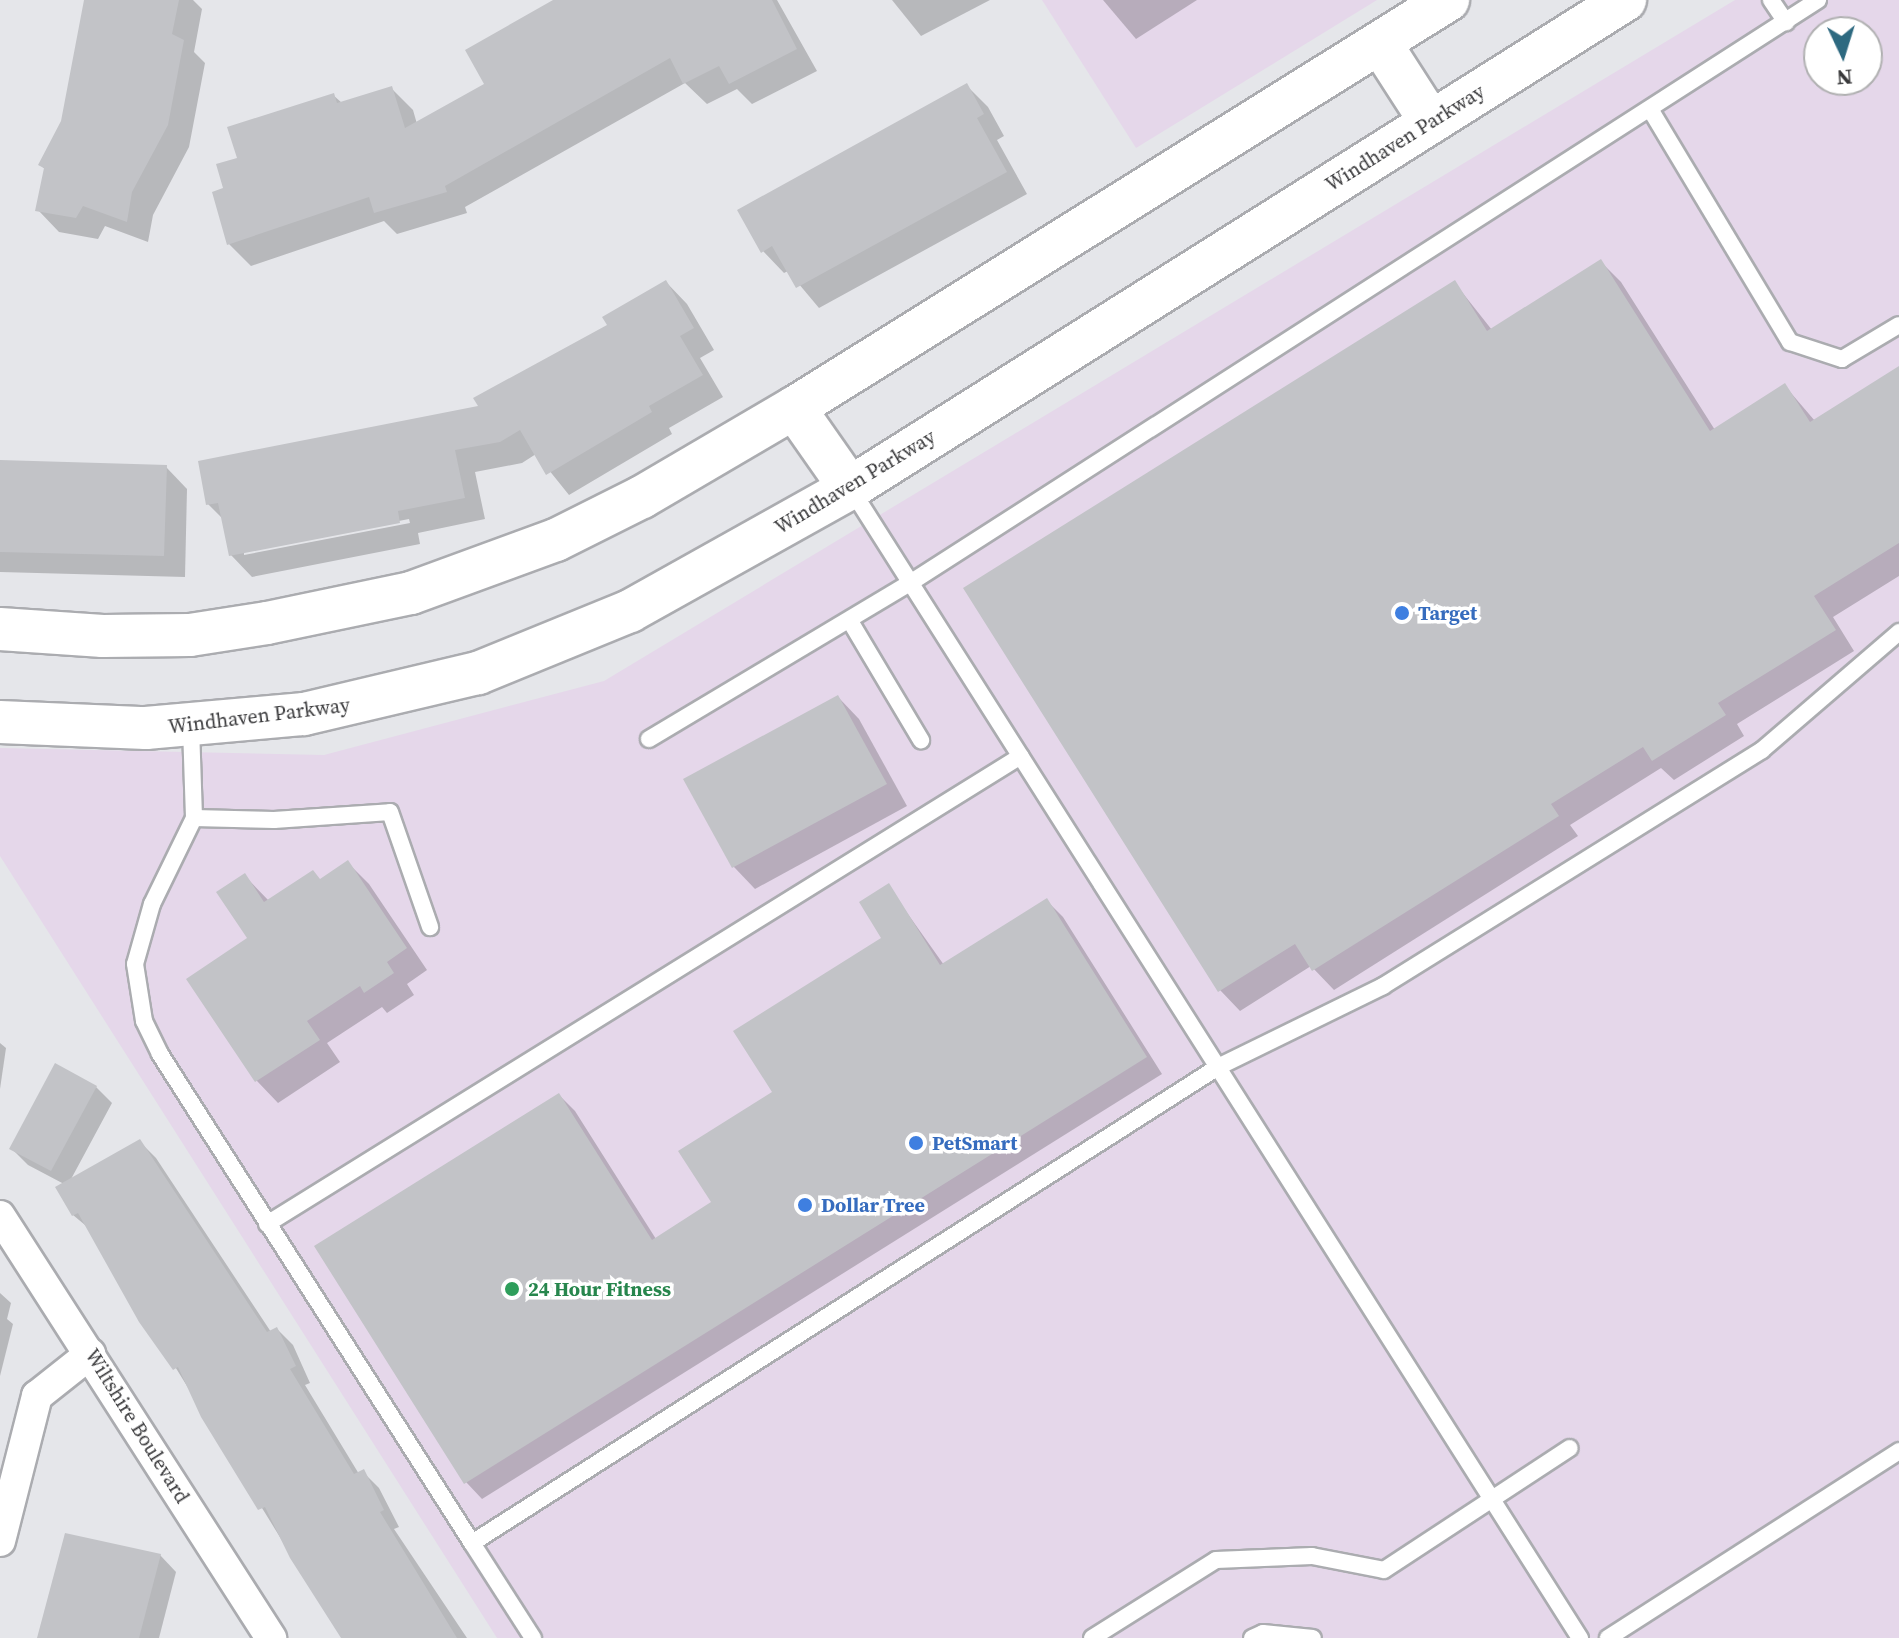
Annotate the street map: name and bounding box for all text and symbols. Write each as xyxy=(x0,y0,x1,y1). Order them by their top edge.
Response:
north arrow xyxy=(1803,16,1883,96)
text: N xyxy=(1835,62,1854,93)
street label: Windhaven Parkway xyxy=(1321,79,1489,197)
street label: Windhaven Parkway xyxy=(770,425,940,539)
place label: Target xyxy=(1418,601,1477,625)
marker: Target xyxy=(1393,604,1411,622)
street label: Windhaven Parkway xyxy=(167,693,351,739)
place label: PetSmart xyxy=(932,1131,1017,1155)
marker: PetSmart xyxy=(907,1134,925,1152)
place label: Dollar Tree xyxy=(821,1193,925,1217)
marker: Dollar Tree xyxy=(796,1196,814,1214)
place label: 24 Hour Fitness xyxy=(528,1277,671,1301)
marker: 24 Hour Fitness xyxy=(503,1280,521,1298)
street label: Wiltshire Boulevard xyxy=(80,1344,194,1508)

